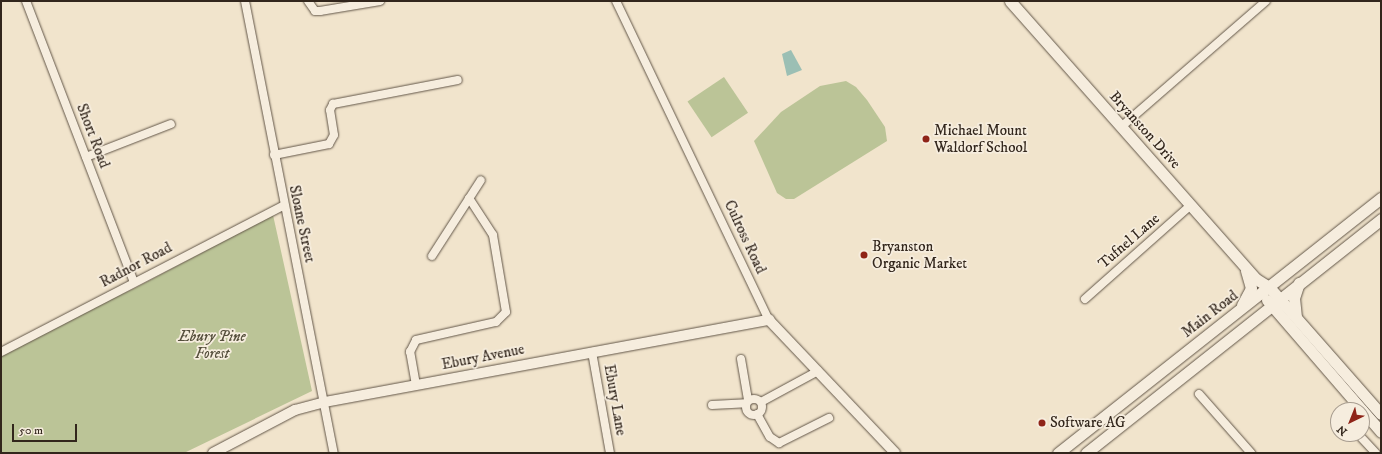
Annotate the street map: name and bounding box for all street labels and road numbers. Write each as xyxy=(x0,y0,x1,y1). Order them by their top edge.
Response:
street label: Bryanston Drive xyxy=(1106,88,1184,172)
street label: Short Road xyxy=(72,101,114,171)
street label: Sloane Street xyxy=(285,184,319,264)
street label: Culross Road xyxy=(720,197,770,277)
street label: Tufnel Lane xyxy=(1095,210,1163,272)
street label: Radnor Road xyxy=(97,239,175,291)
street label: Main Road xyxy=(1178,287,1242,341)
street label: Ebury Avenue xyxy=(440,340,526,374)
street label: Ebury Lane xyxy=(600,363,630,437)

